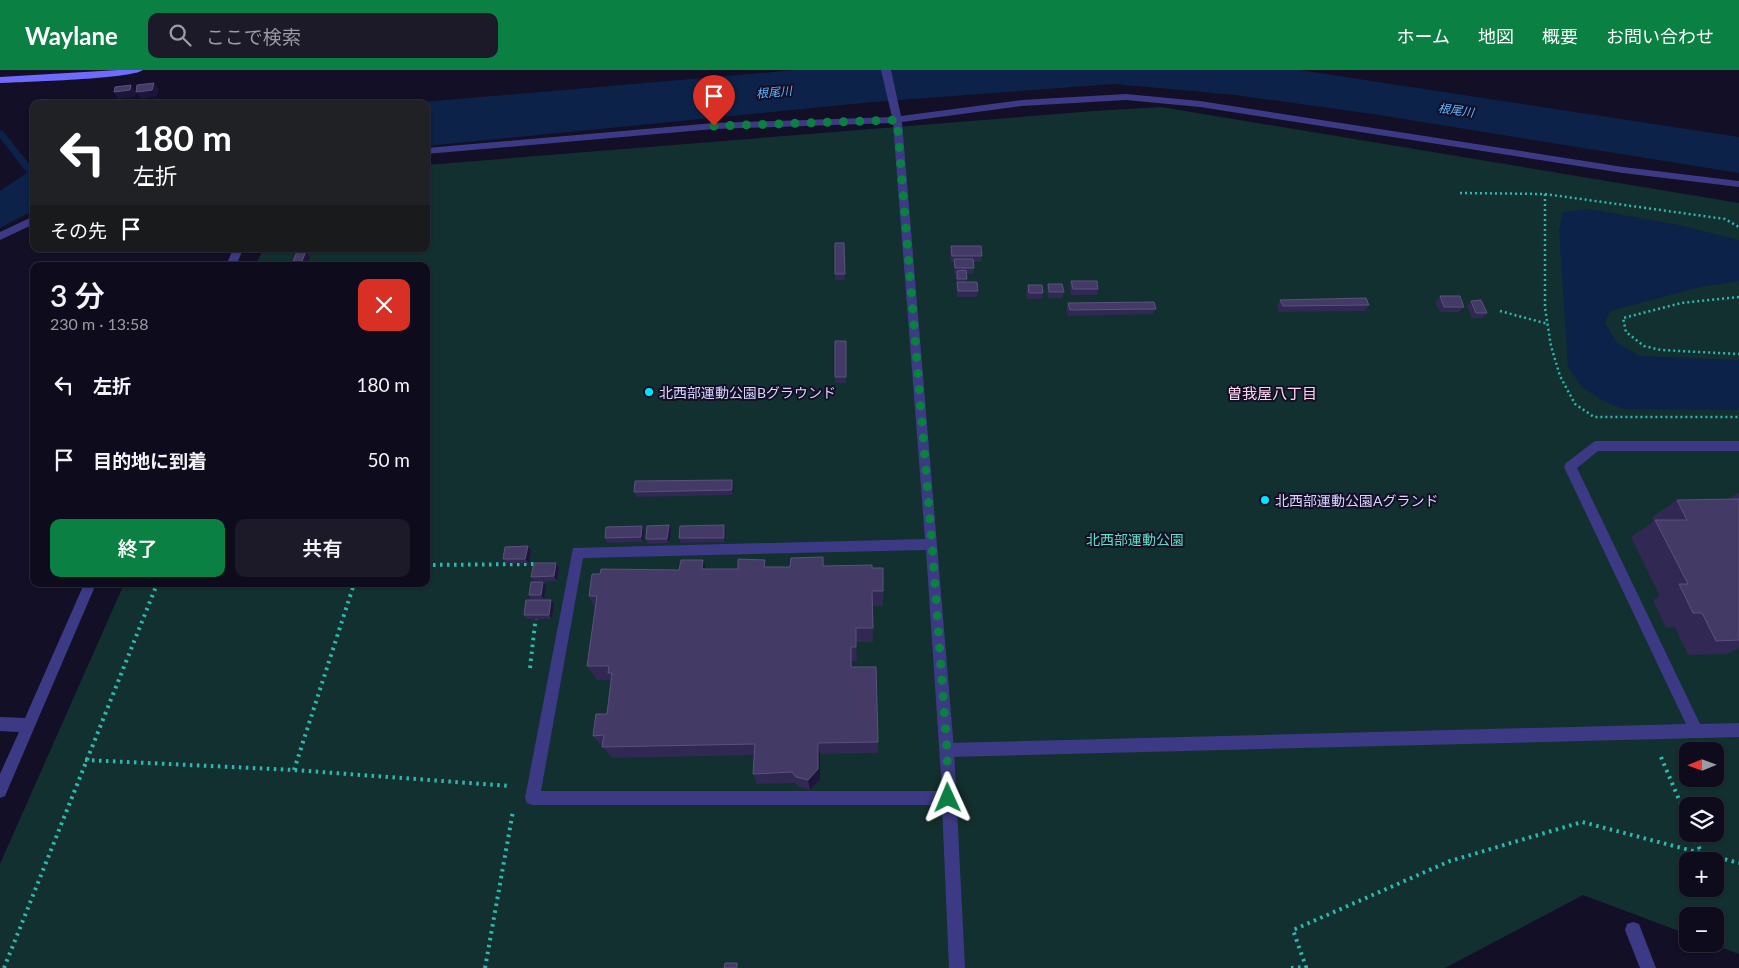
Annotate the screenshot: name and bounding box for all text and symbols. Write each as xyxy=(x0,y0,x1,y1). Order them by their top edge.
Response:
search box xyxy=(148,13,498,58)
text: Waylane xyxy=(25,21,118,50)
icon: search xyxy=(166,21,194,49)
text: ここで検索 xyxy=(206,25,301,48)
text: ホーム xyxy=(1397,25,1450,47)
text: 地図 xyxy=(1478,25,1514,47)
text: 概要 xyxy=(1542,25,1578,47)
text: お問い合わせ xyxy=(1606,25,1714,47)
pin xyxy=(693,75,735,126)
icon: arrive xyxy=(700,82,728,110)
water label: 根尾川 xyxy=(755,83,795,101)
water label: 根尾川 xyxy=(1437,100,1477,120)
text: 180 m xyxy=(133,116,232,158)
icon: left xyxy=(50,120,115,185)
text: 左折 xyxy=(133,162,177,189)
icon: arrive xyxy=(117,215,145,243)
text: その先 xyxy=(50,219,107,242)
text: 3 分 xyxy=(50,277,105,313)
button: close xyxy=(358,279,410,331)
text: 230 m · 13:58 xyxy=(50,314,149,333)
icon: left xyxy=(50,371,78,399)
text: 180 m xyxy=(356,373,410,396)
text: 左折 xyxy=(93,374,131,397)
place label: 北西部運動公園Bグラウンド xyxy=(659,384,836,401)
district label: 曽我屋八丁目 xyxy=(1227,384,1317,402)
marker: 北西部運動公園Bグラウンド xyxy=(643,386,655,398)
icon: arrive xyxy=(50,446,78,474)
text: 50 m xyxy=(367,448,410,471)
text: 目的地に到着 xyxy=(93,449,207,472)
place label: 北西部運動公園Aグランド xyxy=(1275,492,1438,509)
marker: 北西部運動公園Aグランド xyxy=(1259,494,1271,506)
button: 終了 xyxy=(50,519,225,577)
button: 共有 xyxy=(235,519,410,577)
park label: 北西部運動公園 xyxy=(1086,531,1184,548)
north arrow xyxy=(1679,742,1724,788)
map controls xyxy=(1679,742,1724,952)
position arrow xyxy=(921,771,973,823)
button: layers xyxy=(1679,797,1724,842)
button: + xyxy=(1679,852,1724,897)
button: − xyxy=(1679,907,1724,952)

